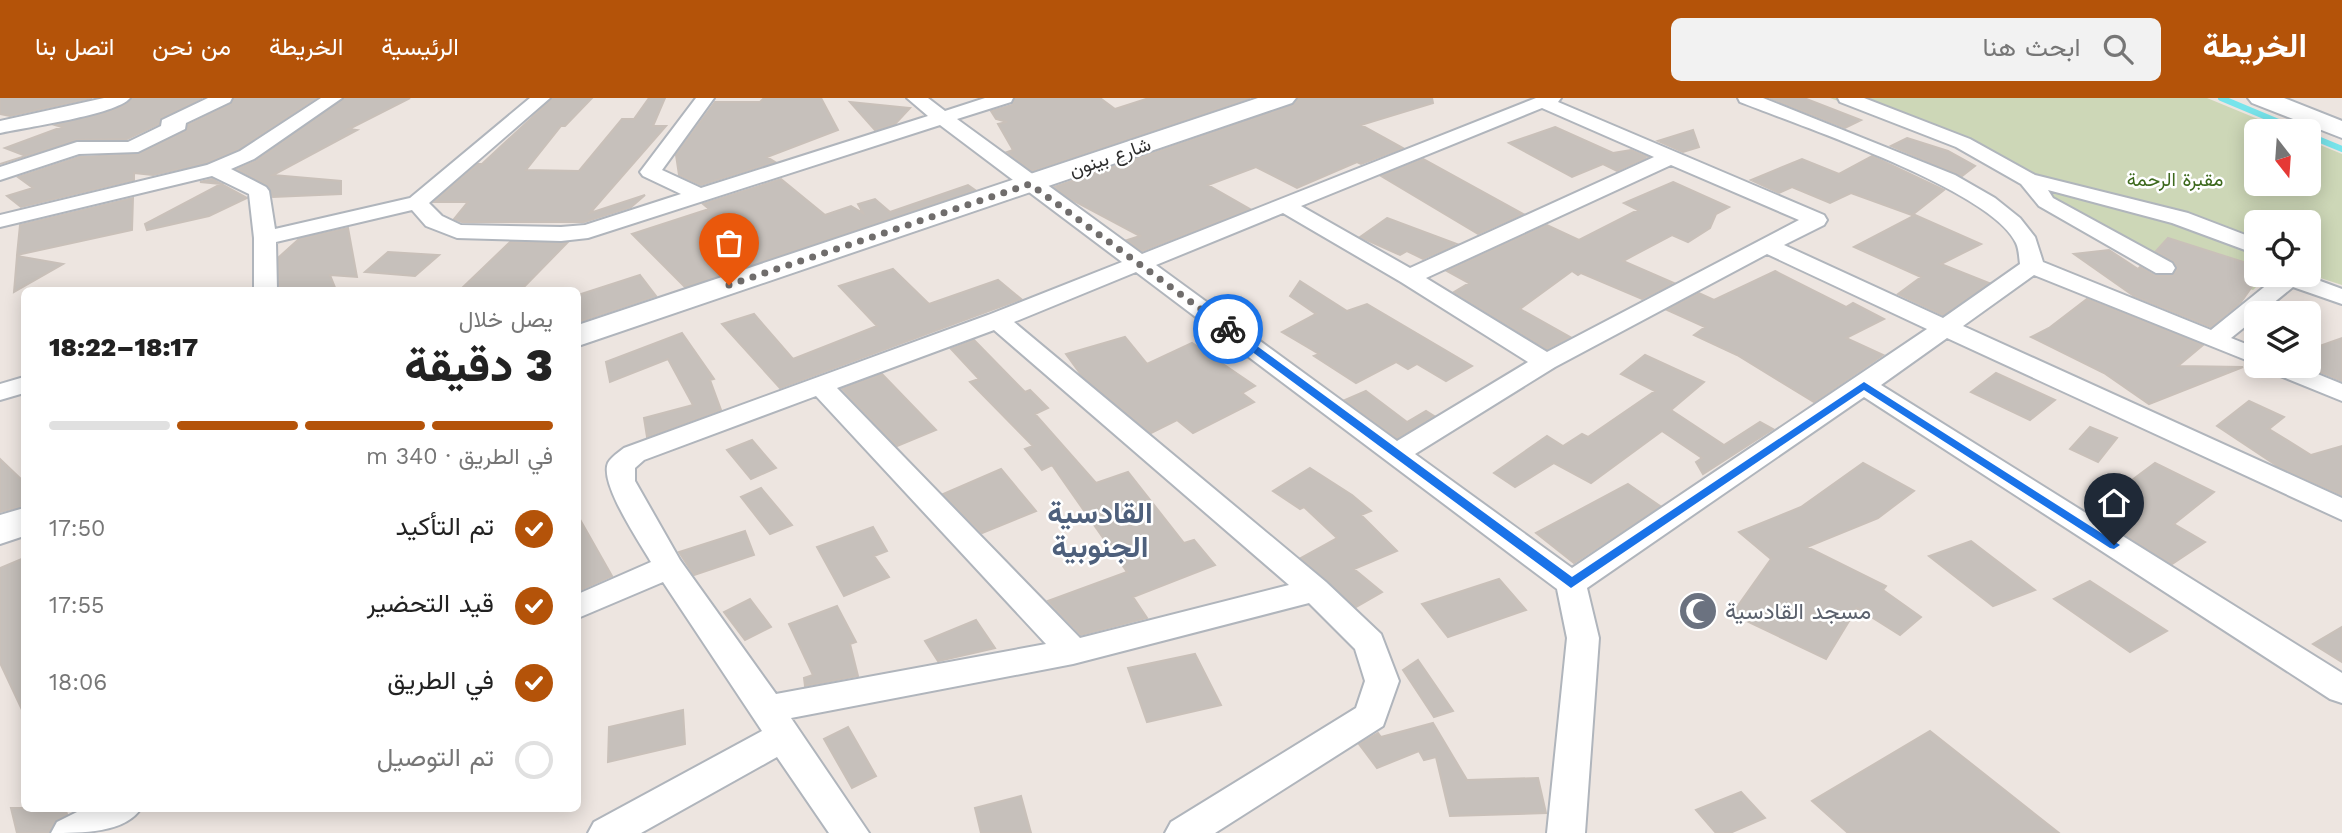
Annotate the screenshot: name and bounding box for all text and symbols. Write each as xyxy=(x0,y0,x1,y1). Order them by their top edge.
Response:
search box xyxy=(1671,18,2161,81)
text: الخريطة xyxy=(2203,26,2307,65)
icon: search xyxy=(2099,30,2137,68)
text: ابحث هنا xyxy=(1982,32,2081,62)
text: اتصل بنا xyxy=(35,33,114,61)
text: من نحن xyxy=(152,33,231,61)
text: الخريطة xyxy=(269,33,343,61)
text: الرئيسية xyxy=(381,33,459,61)
north arrow xyxy=(2244,119,2320,196)
map controls xyxy=(2244,119,2321,378)
street label: شارع بينون xyxy=(1066,132,1154,183)
park label: مقبرة الرحمة xyxy=(2127,168,2223,191)
button: locate xyxy=(2244,210,2321,287)
pin xyxy=(699,213,759,285)
icon: bag xyxy=(710,224,748,262)
courier xyxy=(1193,294,1263,364)
button: layers xyxy=(2244,301,2321,378)
text: يصل خلال xyxy=(459,306,553,333)
icon: bike xyxy=(1209,310,1247,348)
text: 18:17–18:22 xyxy=(49,332,198,362)
text: 3 دقيقة xyxy=(404,338,553,392)
text: في الطريق · 340 m xyxy=(366,443,553,470)
pin xyxy=(2084,473,2144,545)
icon: home xyxy=(2095,484,2133,522)
district label: القادسية الجنوبية xyxy=(1047,495,1153,565)
icon: check xyxy=(515,510,553,548)
text: تم التأكيد xyxy=(396,511,494,541)
text: 17:50 xyxy=(49,515,105,542)
icon: check xyxy=(515,587,553,625)
text: قيد التحضير xyxy=(367,588,494,618)
mosque icon: مسجد القادسية xyxy=(1677,590,1719,632)
text: 17:55 xyxy=(49,592,104,619)
place label: مسجد القادسية xyxy=(1725,598,1871,625)
icon: check xyxy=(515,664,553,702)
text: في الطريق xyxy=(387,665,494,695)
text: 18:06 xyxy=(49,669,107,696)
text: تم التوصيل xyxy=(377,742,494,772)

